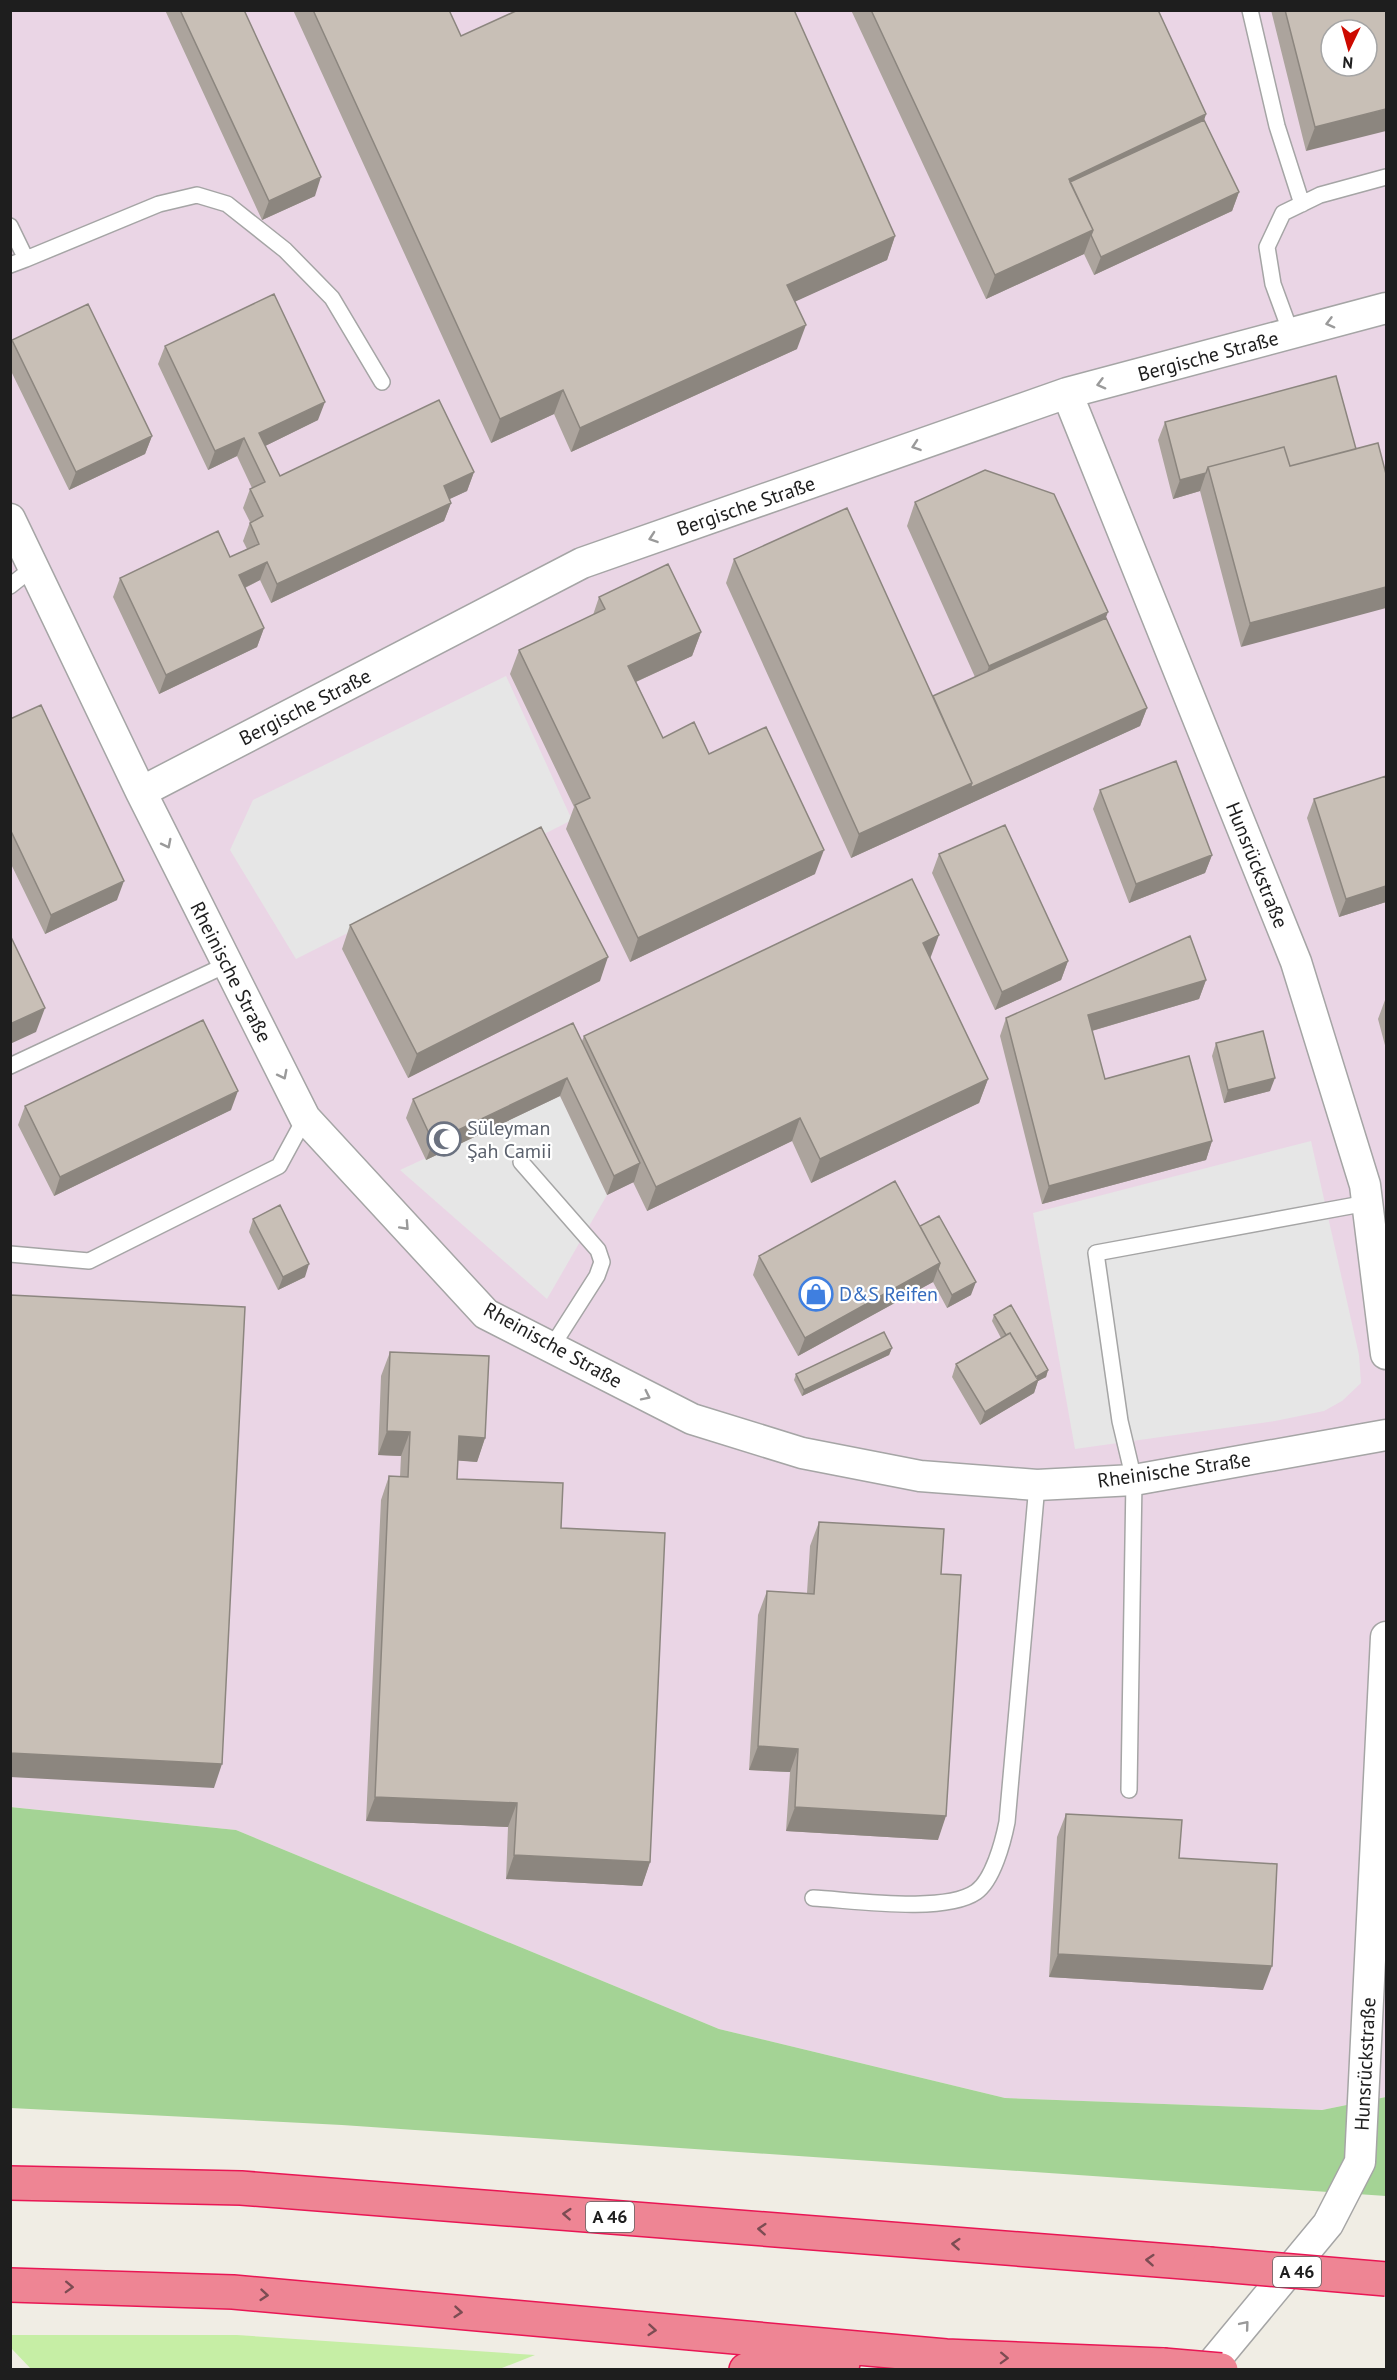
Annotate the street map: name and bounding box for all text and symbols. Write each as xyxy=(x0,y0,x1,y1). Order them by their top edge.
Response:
north arrow xyxy=(1319,18,1379,78)
text: N xyxy=(1342,53,1354,73)
one-way arrow xyxy=(1325,316,1336,328)
street label: Bergische Straße xyxy=(1135,325,1281,387)
one-way arrow xyxy=(1096,377,1106,390)
one-way arrow xyxy=(911,439,922,452)
street label: Bergische Straße xyxy=(673,470,819,542)
one-way arrow xyxy=(648,531,659,544)
street label: Bergische Straße xyxy=(235,663,375,751)
street label: Hunsrückstraße xyxy=(1220,798,1294,932)
one-way arrow xyxy=(160,838,171,849)
street label: Rheinische Straße xyxy=(184,897,278,1047)
one-way arrow xyxy=(276,1068,288,1079)
place label: Süleyman Şah Camii xyxy=(467,1115,552,1164)
mosque icon: Süleyman Şah Camii xyxy=(426,1121,462,1157)
one-way arrow xyxy=(398,1219,409,1229)
shop icon: D&S Reifen xyxy=(798,1276,834,1312)
place label: D&S Reifen xyxy=(839,1281,938,1307)
street label: Rheinische Straße xyxy=(479,1296,627,1394)
one-way arrow xyxy=(640,1389,651,1400)
street label: Rheinische Straße xyxy=(1096,1446,1252,1494)
street label: Hunsrückstraße xyxy=(1349,1997,1381,2131)
road number: A 46 xyxy=(586,2202,634,2232)
one-way arrow xyxy=(563,2208,572,2221)
one-way arrow xyxy=(757,2223,766,2236)
one-way arrow xyxy=(951,2238,960,2251)
one-way arrow xyxy=(1146,2253,1155,2266)
road number: A 46 xyxy=(1273,2257,1321,2287)
one-way arrow xyxy=(64,2281,73,2293)
one-way arrow xyxy=(259,2288,268,2301)
one-way arrow xyxy=(453,2305,463,2318)
one-way arrow xyxy=(1238,2320,1249,2331)
one-way arrow xyxy=(648,2323,657,2336)
one-way arrow xyxy=(1000,2352,1009,2365)

